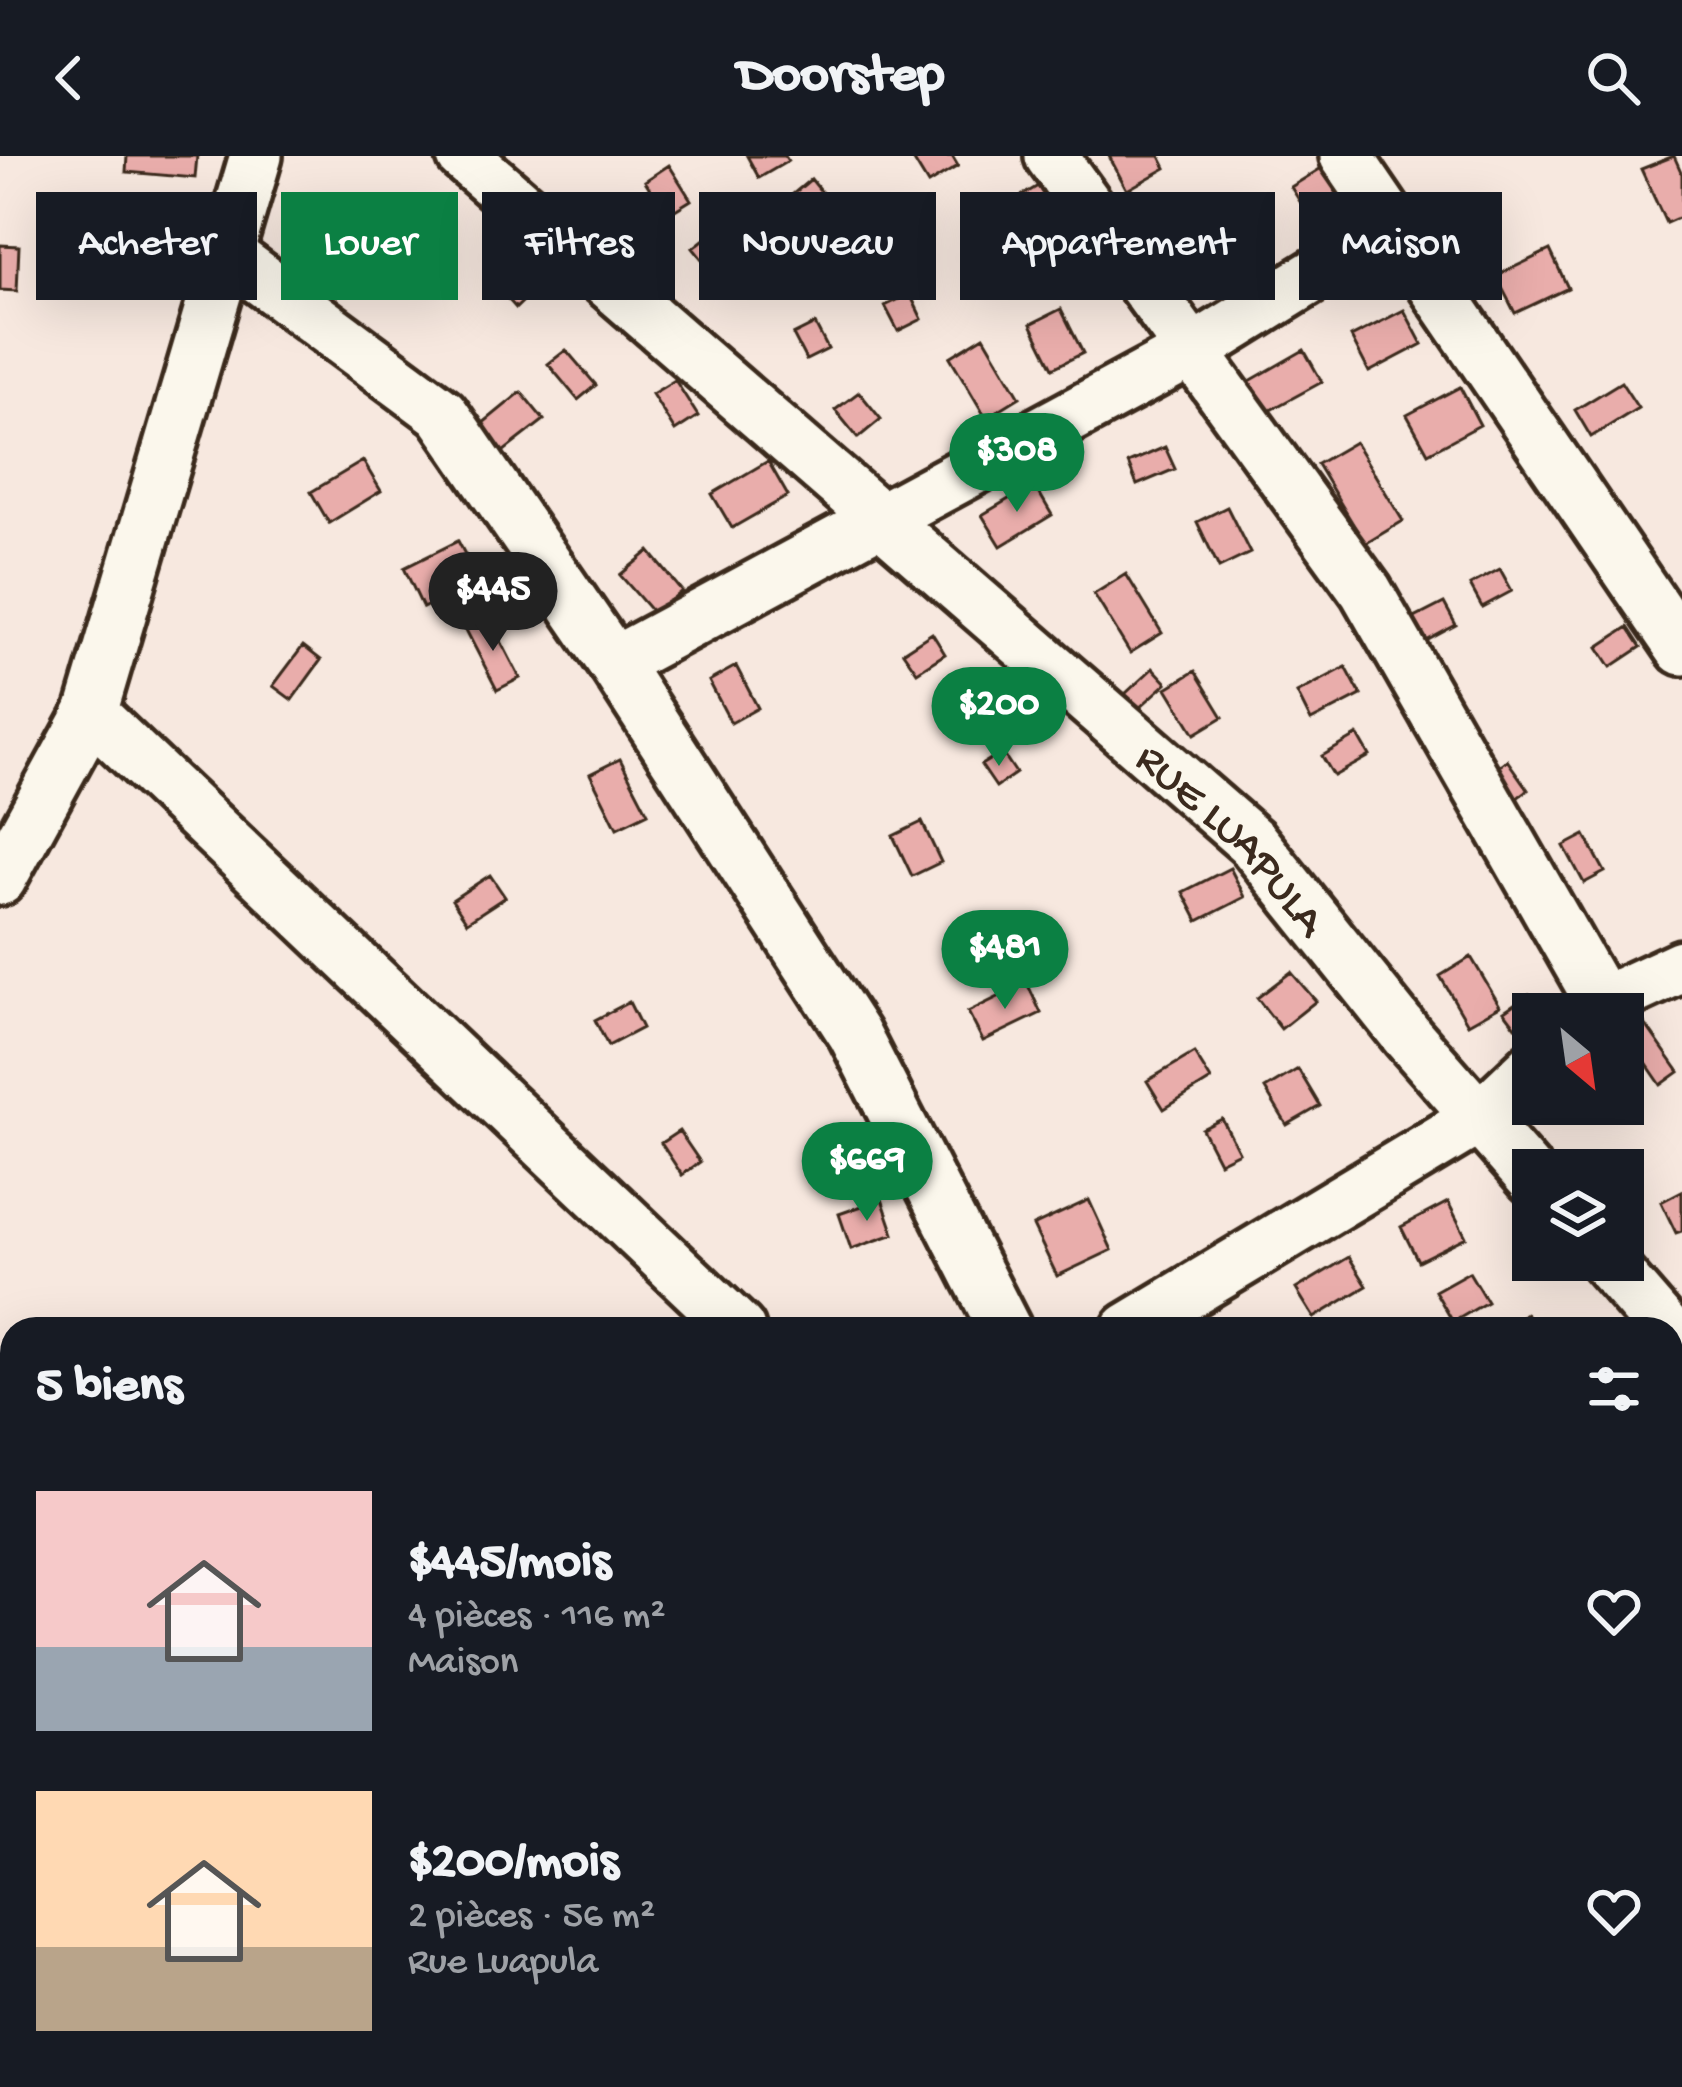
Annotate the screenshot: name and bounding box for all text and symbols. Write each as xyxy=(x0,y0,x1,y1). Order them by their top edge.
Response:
icon: back xyxy=(36,45,102,111)
icon: search xyxy=(1580,45,1646,111)
text: Doorstep xyxy=(738,46,944,110)
chip: Acheter xyxy=(36,192,257,300)
chip: Louer xyxy=(281,192,458,300)
chip: Filtres xyxy=(482,192,675,300)
chip: Nouveau xyxy=(699,192,936,300)
chip: Appartement xyxy=(960,192,1275,300)
chip: Maison xyxy=(1299,192,1502,300)
pin: $308 xyxy=(946,413,1088,515)
text: $308 xyxy=(976,429,1058,475)
pin: $445 xyxy=(422,552,564,654)
text: $445 xyxy=(456,568,530,614)
pin: $200 xyxy=(928,667,1070,769)
text: $200 xyxy=(959,683,1039,729)
street label: RUE LUAPULA xyxy=(1122,734,1336,950)
pin: $481 xyxy=(934,910,1076,1012)
text: $481 xyxy=(968,926,1042,972)
north arrow xyxy=(1512,993,1644,1125)
map controls xyxy=(1512,993,1644,1281)
pin: $669 xyxy=(796,1122,938,1224)
text: $669 xyxy=(829,1138,905,1184)
button: layers xyxy=(1512,1149,1644,1281)
icon: filters xyxy=(1581,1356,1647,1422)
text: 5 biens xyxy=(36,1359,182,1419)
text: $445/mois xyxy=(408,1535,611,1595)
icon: home xyxy=(132,1539,276,1683)
icon: heart xyxy=(1581,1578,1647,1644)
text: 4 pièces · 116 m² xyxy=(408,1595,666,1641)
text: Maison xyxy=(408,1641,518,1687)
text: $200/mois xyxy=(408,1835,619,1895)
icon: home xyxy=(132,1839,276,1983)
icon: heart xyxy=(1581,1878,1647,1944)
text: 2 pièces · 56 m² xyxy=(408,1895,655,1941)
text: Rue Luapula xyxy=(408,1941,598,1987)

